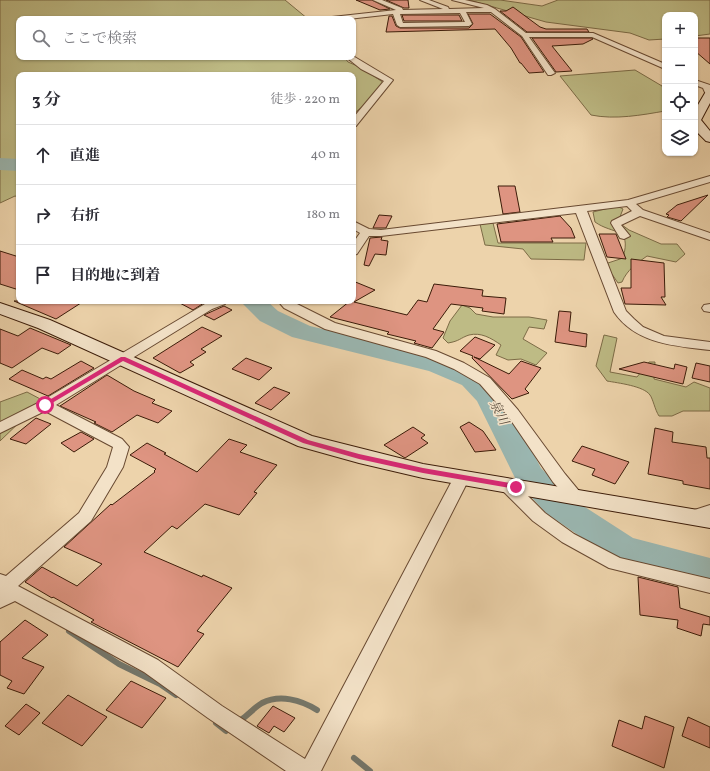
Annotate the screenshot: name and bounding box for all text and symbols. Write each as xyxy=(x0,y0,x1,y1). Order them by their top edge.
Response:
map controls xyxy=(662,12,698,156)
button: + xyxy=(662,12,698,48)
search box xyxy=(16,16,356,60)
icon: search xyxy=(30,27,52,49)
text: ここで検索 xyxy=(62,29,137,50)
button: − xyxy=(662,48,698,84)
button: locate xyxy=(662,84,698,120)
text: 3 分 xyxy=(32,89,61,112)
text: 徒歩 · 220 m xyxy=(271,91,340,109)
button: layers xyxy=(662,120,698,156)
icon: ahead xyxy=(32,144,54,166)
text: 直進 xyxy=(70,146,100,167)
text: 40 m xyxy=(311,146,340,164)
icon: right xyxy=(32,204,54,226)
text: 右折 xyxy=(70,206,100,227)
text: 180 m xyxy=(306,206,340,224)
icon: arrive xyxy=(32,264,54,286)
text: 目的地に到着 xyxy=(70,266,160,287)
route start xyxy=(36,396,54,414)
water label: 泉川 xyxy=(484,397,513,430)
route end xyxy=(507,478,525,496)

